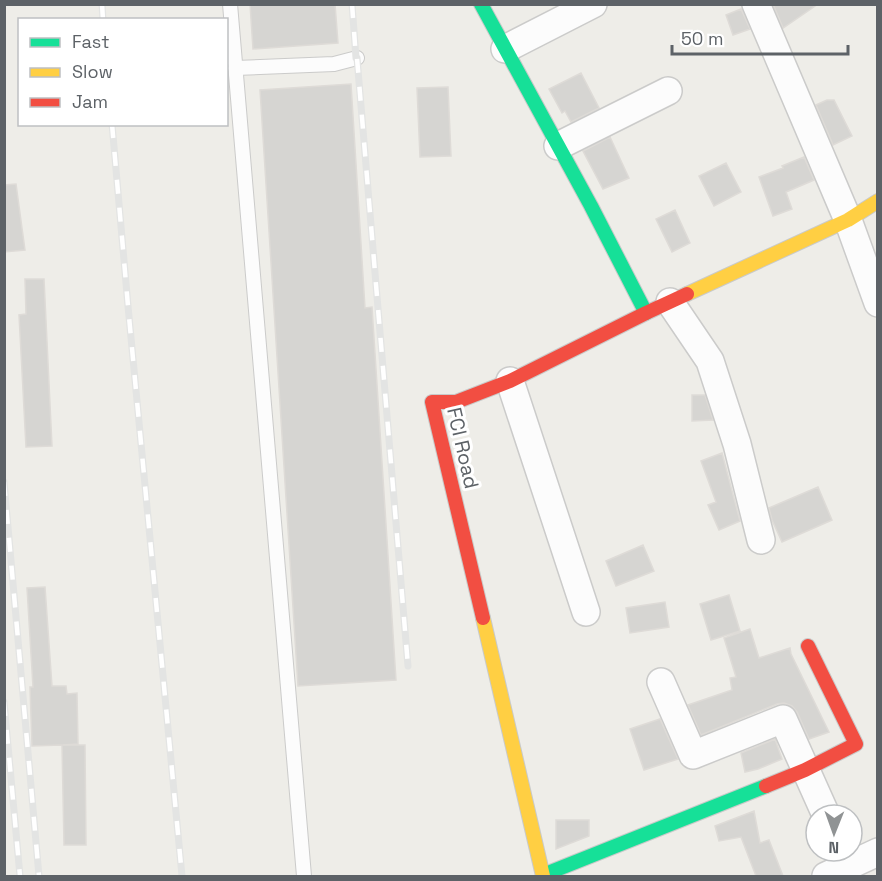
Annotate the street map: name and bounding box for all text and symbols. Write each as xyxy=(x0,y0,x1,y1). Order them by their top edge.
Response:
legend xyxy=(18,18,228,126)
scale bar xyxy=(672,18,848,56)
text: 50 m xyxy=(681,27,723,50)
text: Fast xyxy=(72,30,109,53)
text: Slow xyxy=(72,60,113,83)
text: Jam xyxy=(72,90,108,113)
street label: FCI Road xyxy=(441,405,485,491)
north arrow xyxy=(804,803,864,863)
text: N xyxy=(828,837,839,858)

